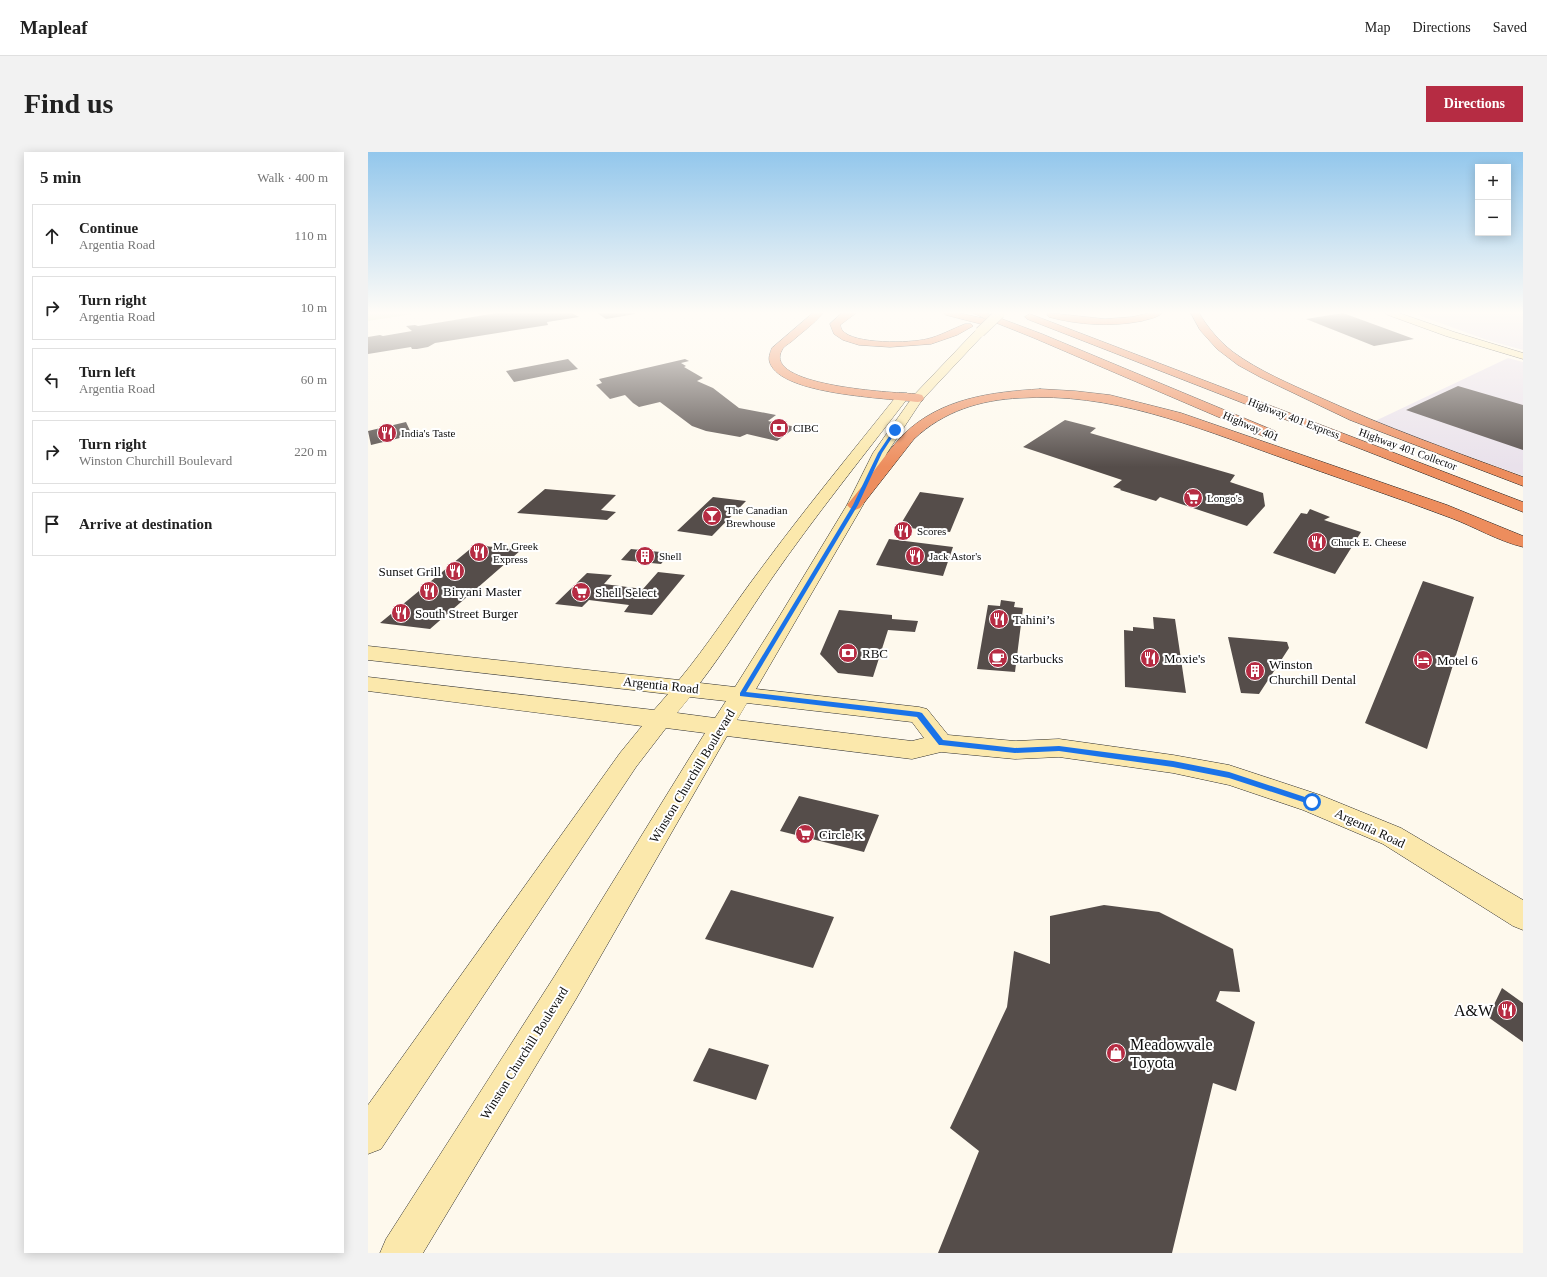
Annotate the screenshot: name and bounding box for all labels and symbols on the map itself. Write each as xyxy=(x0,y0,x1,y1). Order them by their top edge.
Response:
street label: Highway 401 Express xyxy=(1246,394,1342,442)
street label: Highway 401 xyxy=(1221,408,1281,444)
bank icon: CIBC xyxy=(768,417,790,439)
route end xyxy=(886,421,904,439)
restaurant icon: India's Taste xyxy=(376,422,398,444)
place label: CIBC xyxy=(793,422,819,434)
street label: Highway 401 Collector xyxy=(1357,426,1459,472)
place label: India's Taste xyxy=(401,427,456,439)
supermarket icon: Longo's xyxy=(1182,487,1204,509)
place label: Longo's xyxy=(1207,492,1242,504)
place label: The Canadian Brewhouse xyxy=(726,504,788,529)
bar icon: The Canadian Brewhouse xyxy=(701,505,723,527)
restaurant icon: Scores xyxy=(892,520,914,542)
place label: Scores xyxy=(917,525,946,537)
restaurant icon: Chuck E. Cheese xyxy=(1306,531,1328,553)
place label: Chuck E. Cheese xyxy=(1331,536,1407,548)
place label: Mr. Greek Express xyxy=(493,540,539,565)
restaurant icon: Mr. Greek Express xyxy=(468,541,490,563)
building icon: Shell xyxy=(634,545,656,567)
restaurant icon: Jack Astor's xyxy=(904,545,926,567)
place label: Shell xyxy=(659,550,682,562)
place label: Jack Astor's xyxy=(929,550,981,562)
restaurant icon: Sunset Grill xyxy=(444,560,466,582)
place label: Sunset Grill xyxy=(379,564,441,579)
restaurant icon: Biryani Master xyxy=(418,580,440,602)
supermarket icon: Shell Select xyxy=(570,581,592,603)
place label: Biryani Master xyxy=(443,584,522,599)
place label: Shell Select xyxy=(595,585,657,600)
restaurant icon: South Street Burger xyxy=(390,602,412,624)
place label: South Street Burger xyxy=(415,606,519,621)
restaurant icon: Tahini’s xyxy=(988,608,1010,630)
place label: Tahini’s xyxy=(1013,612,1055,627)
bank icon: RBC xyxy=(837,642,859,664)
place label: RBC xyxy=(862,646,888,661)
cafe icon: Starbucks xyxy=(987,647,1009,669)
restaurant icon: Moxie's xyxy=(1139,647,1161,669)
hotel icon: Motel 6 xyxy=(1412,649,1434,671)
place label: Starbucks xyxy=(1012,651,1063,666)
place label: Moxie's xyxy=(1164,651,1205,666)
place label: Motel 6 xyxy=(1437,653,1478,668)
place label: Winston Churchill Dental xyxy=(1269,657,1356,687)
building icon: Winston Churchill Dental xyxy=(1244,660,1266,682)
street label: Argentia Road xyxy=(622,674,700,696)
street label: Winston Churchill Boulevard xyxy=(646,706,738,846)
route start xyxy=(1303,793,1321,811)
street label: Argentia Road xyxy=(1332,805,1408,851)
supermarket icon: Circle K xyxy=(794,823,816,845)
place label: Circle K xyxy=(819,827,864,842)
street label: Winston Churchill Boulevard xyxy=(477,984,571,1122)
restaurant icon: A&W xyxy=(1496,999,1518,1021)
place label: A&W xyxy=(1454,1002,1494,1019)
place label: Meadowvale Toyota xyxy=(1130,1036,1213,1072)
shop icon: Meadowvale Toyota xyxy=(1105,1042,1127,1064)

